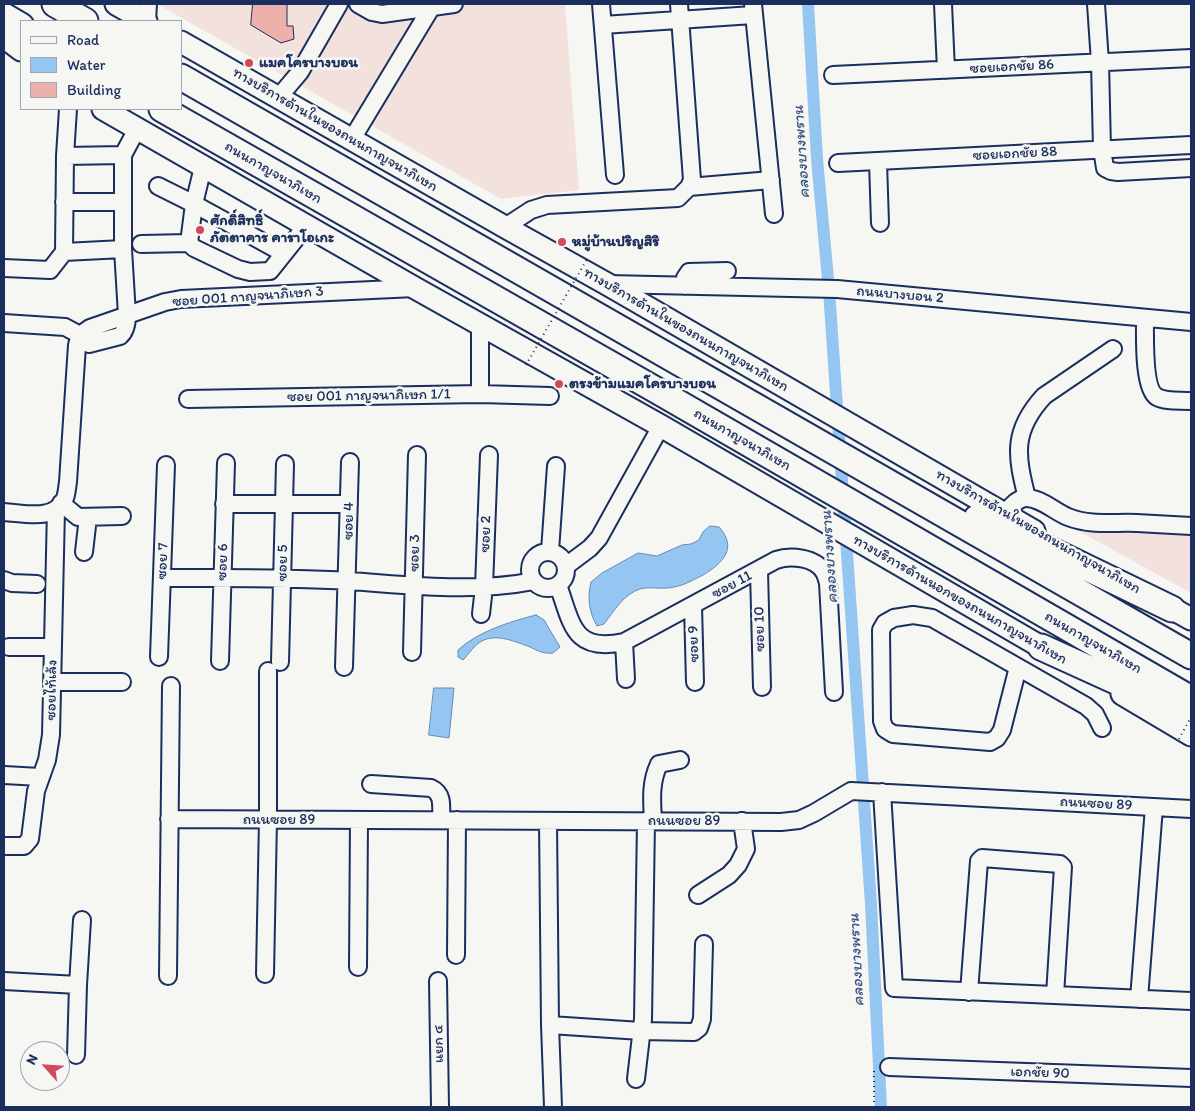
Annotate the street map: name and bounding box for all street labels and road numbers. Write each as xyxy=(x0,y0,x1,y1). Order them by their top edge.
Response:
street label: ซอยเอกชัย 86 xyxy=(969,56,1055,78)
street label: ทางบริการด้านในของถนนกาญจนาภิเษก xyxy=(229,64,441,196)
street label: ถนนกาญจนาภิเษก xyxy=(221,138,325,208)
street label: ซอยเอกชัย 88 xyxy=(972,143,1058,165)
street label: ทางบริการด้านในของถนนกาญจนาภิเษก xyxy=(580,264,792,396)
street label: ถนนบางบอน 2 xyxy=(856,282,944,308)
street label: ซอย 001 กาญจนาภิเษก 3 xyxy=(172,283,324,311)
street label: ซอย 001 กาญจนาภิเษก 1/1 xyxy=(287,386,451,406)
street label: ถนนกาญจนาภิเษก xyxy=(690,405,794,475)
street label: ทางบริการด้านในของถนนกาญจนาภิเษก xyxy=(932,466,1144,598)
street label: ซอย 4 xyxy=(340,502,358,540)
street label: ซอย 2 xyxy=(476,515,496,553)
street label: ทางบริการด้านนอกของถนนกาญจนาภิเษก xyxy=(850,531,1070,669)
street label: ซอย 3 xyxy=(406,534,424,572)
street label: ซอย 7 xyxy=(153,542,173,580)
street label: ซอย 6 xyxy=(213,543,233,581)
street label: ซอย 5 xyxy=(274,544,292,582)
street label: ซอย 11 xyxy=(709,567,755,603)
street label: ซอย 10 xyxy=(751,606,769,652)
street label: ถนนกาญจนาภิเษก xyxy=(1041,608,1145,678)
street label: ซอย 9 xyxy=(684,625,704,663)
street label: ซอยไท้เล้ง xyxy=(42,659,62,721)
street label: ถนนซอย 89 xyxy=(1059,793,1133,815)
street label: ถนนซอย 89 xyxy=(243,811,315,829)
street label: ถนนซอย 89 xyxy=(648,812,720,830)
street label: แยก ๔ xyxy=(430,1025,448,1063)
street label: เอกชัย 90 xyxy=(1010,1063,1070,1083)

